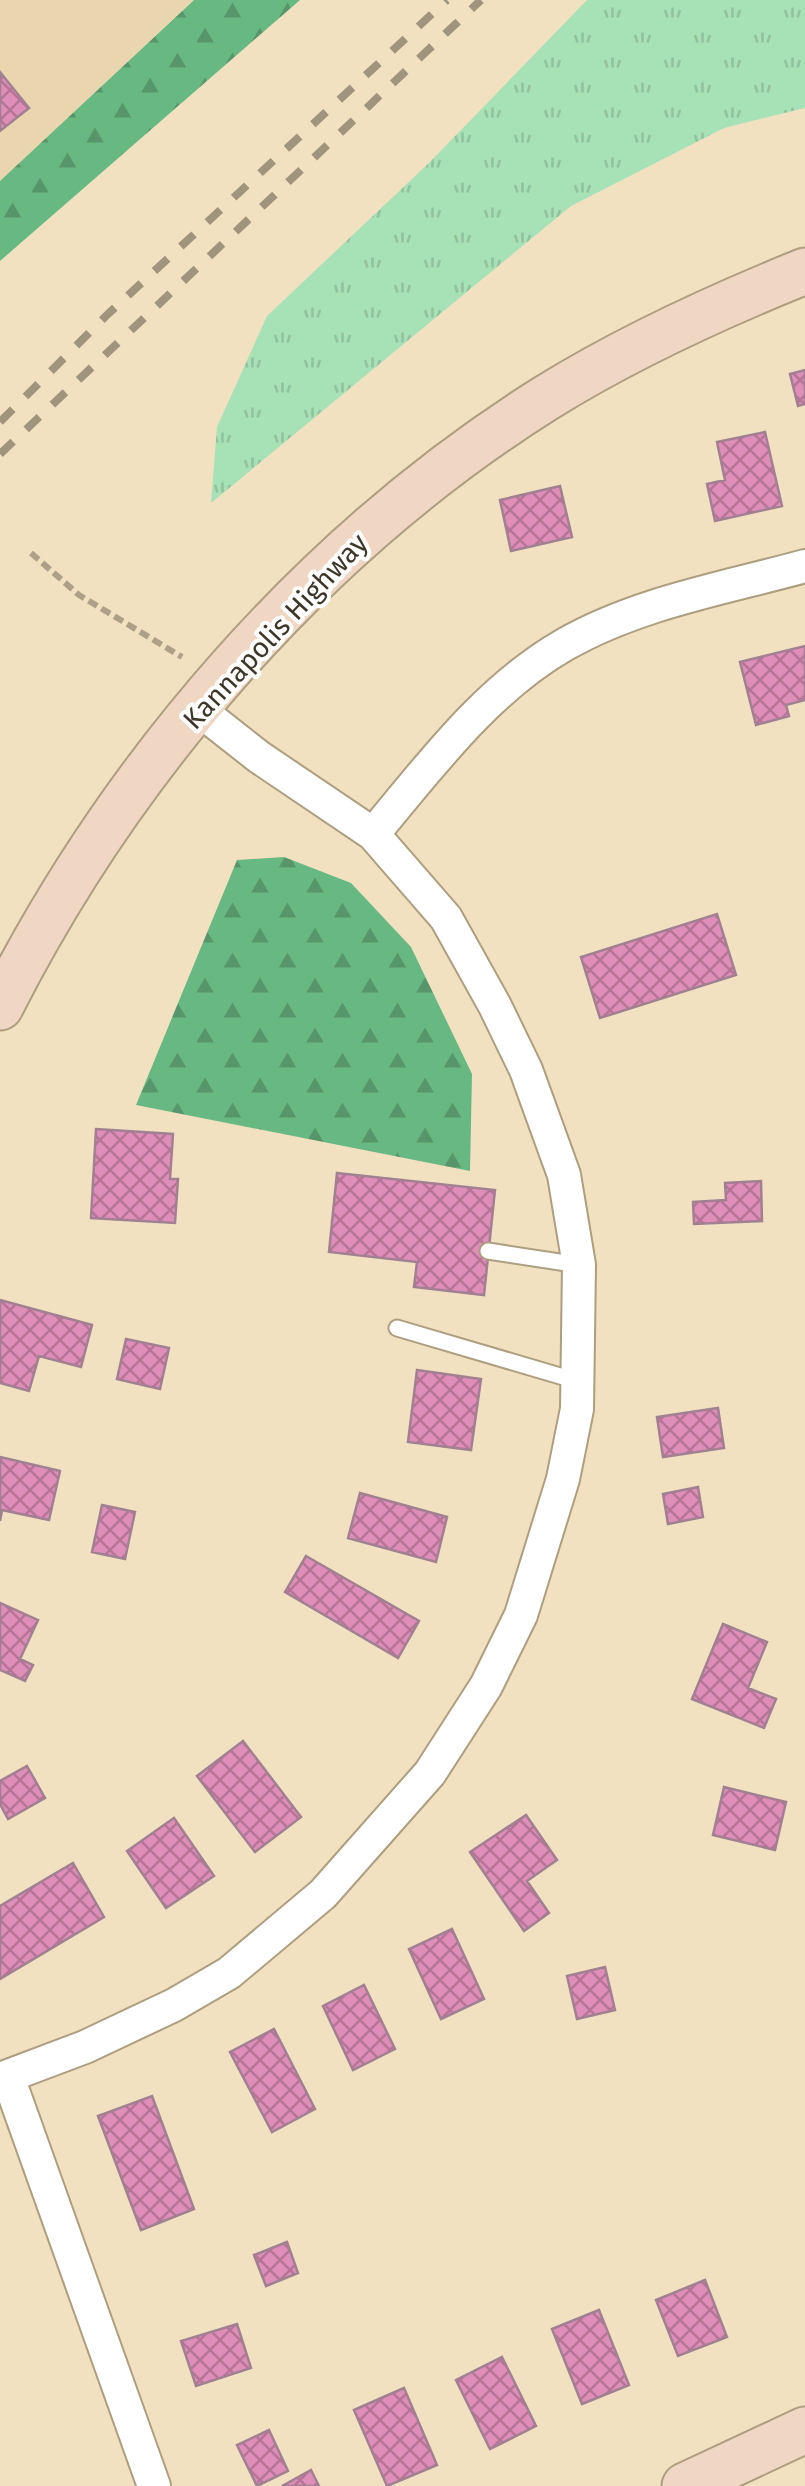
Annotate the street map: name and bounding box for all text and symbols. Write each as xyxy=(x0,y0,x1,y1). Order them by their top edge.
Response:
street label: Kannapolis Highway xyxy=(176,527,375,736)

